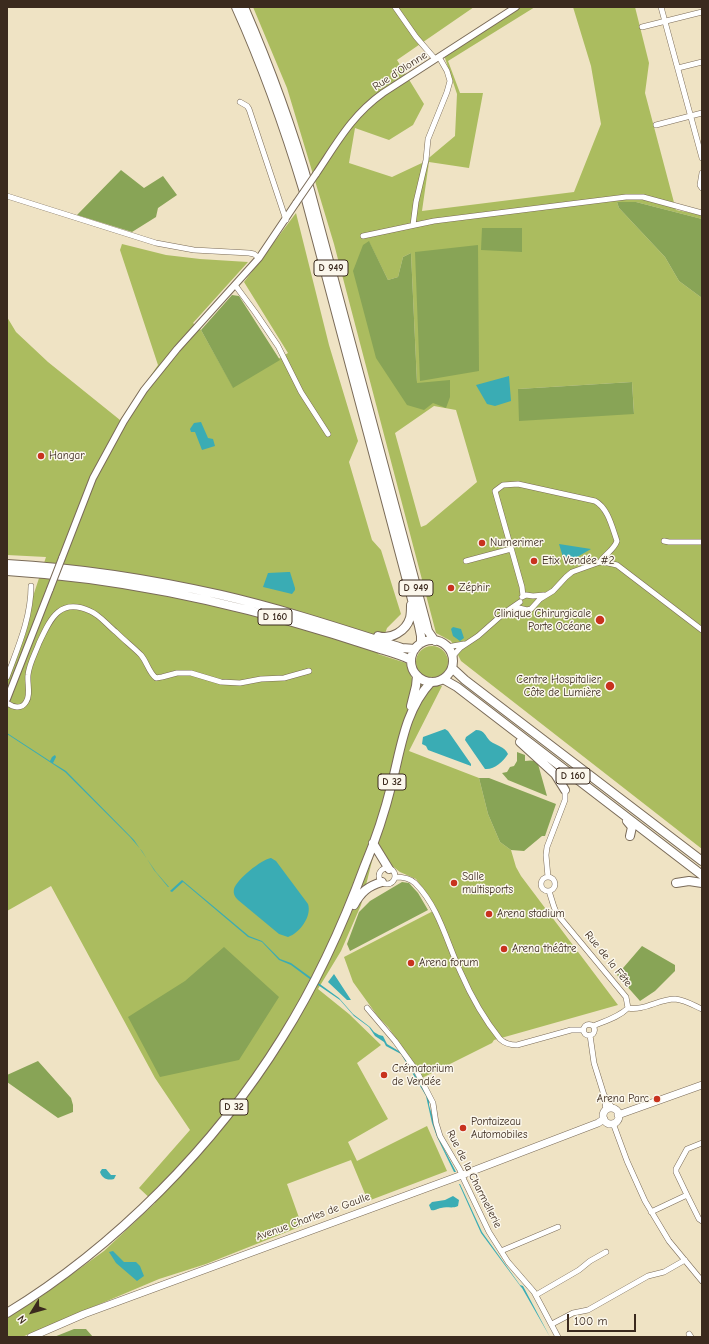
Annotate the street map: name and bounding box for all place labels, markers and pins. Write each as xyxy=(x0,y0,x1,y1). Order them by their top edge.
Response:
place label: Hangar xyxy=(49,449,85,463)
marker: Hangar xyxy=(36,451,46,461)
place label: Numerimer xyxy=(490,536,543,550)
marker: Numerimer xyxy=(477,538,487,548)
place label: Etix Vendée #2 xyxy=(542,554,614,568)
marker: Etix Vendée #2 xyxy=(529,556,539,566)
place label: Zéphir xyxy=(459,581,490,595)
marker: Zéphir xyxy=(446,583,456,593)
place label: Clinique Chirurgicale Porte Océane xyxy=(494,607,591,633)
marker: Clinique Chirurgicale Porte Océane xyxy=(594,614,606,626)
place label: Centre Hospitalier Côte de Lumière xyxy=(516,673,601,699)
marker: Centre Hospitalier Côte de Lumière xyxy=(604,680,616,692)
place label: Salle multisports xyxy=(462,870,513,896)
marker: Salle multisports xyxy=(449,878,459,888)
place label: Arena stadium xyxy=(497,907,565,921)
marker: Arena stadium xyxy=(484,909,494,919)
place label: Arena théâtre xyxy=(512,942,577,956)
marker: Arena théâtre xyxy=(499,944,509,954)
place label: Arena forum xyxy=(419,956,478,970)
marker: Arena forum xyxy=(406,958,416,968)
place label: Crématorium de Vendée xyxy=(392,1062,453,1088)
marker: Crématorium de Vendée xyxy=(379,1070,389,1080)
place label: Arena Parc xyxy=(597,1092,649,1106)
marker: Arena Parc xyxy=(652,1094,662,1104)
place label: Pontaizeau Automobiles xyxy=(471,1115,527,1141)
marker: Pontaizeau Automobiles xyxy=(458,1123,468,1133)

